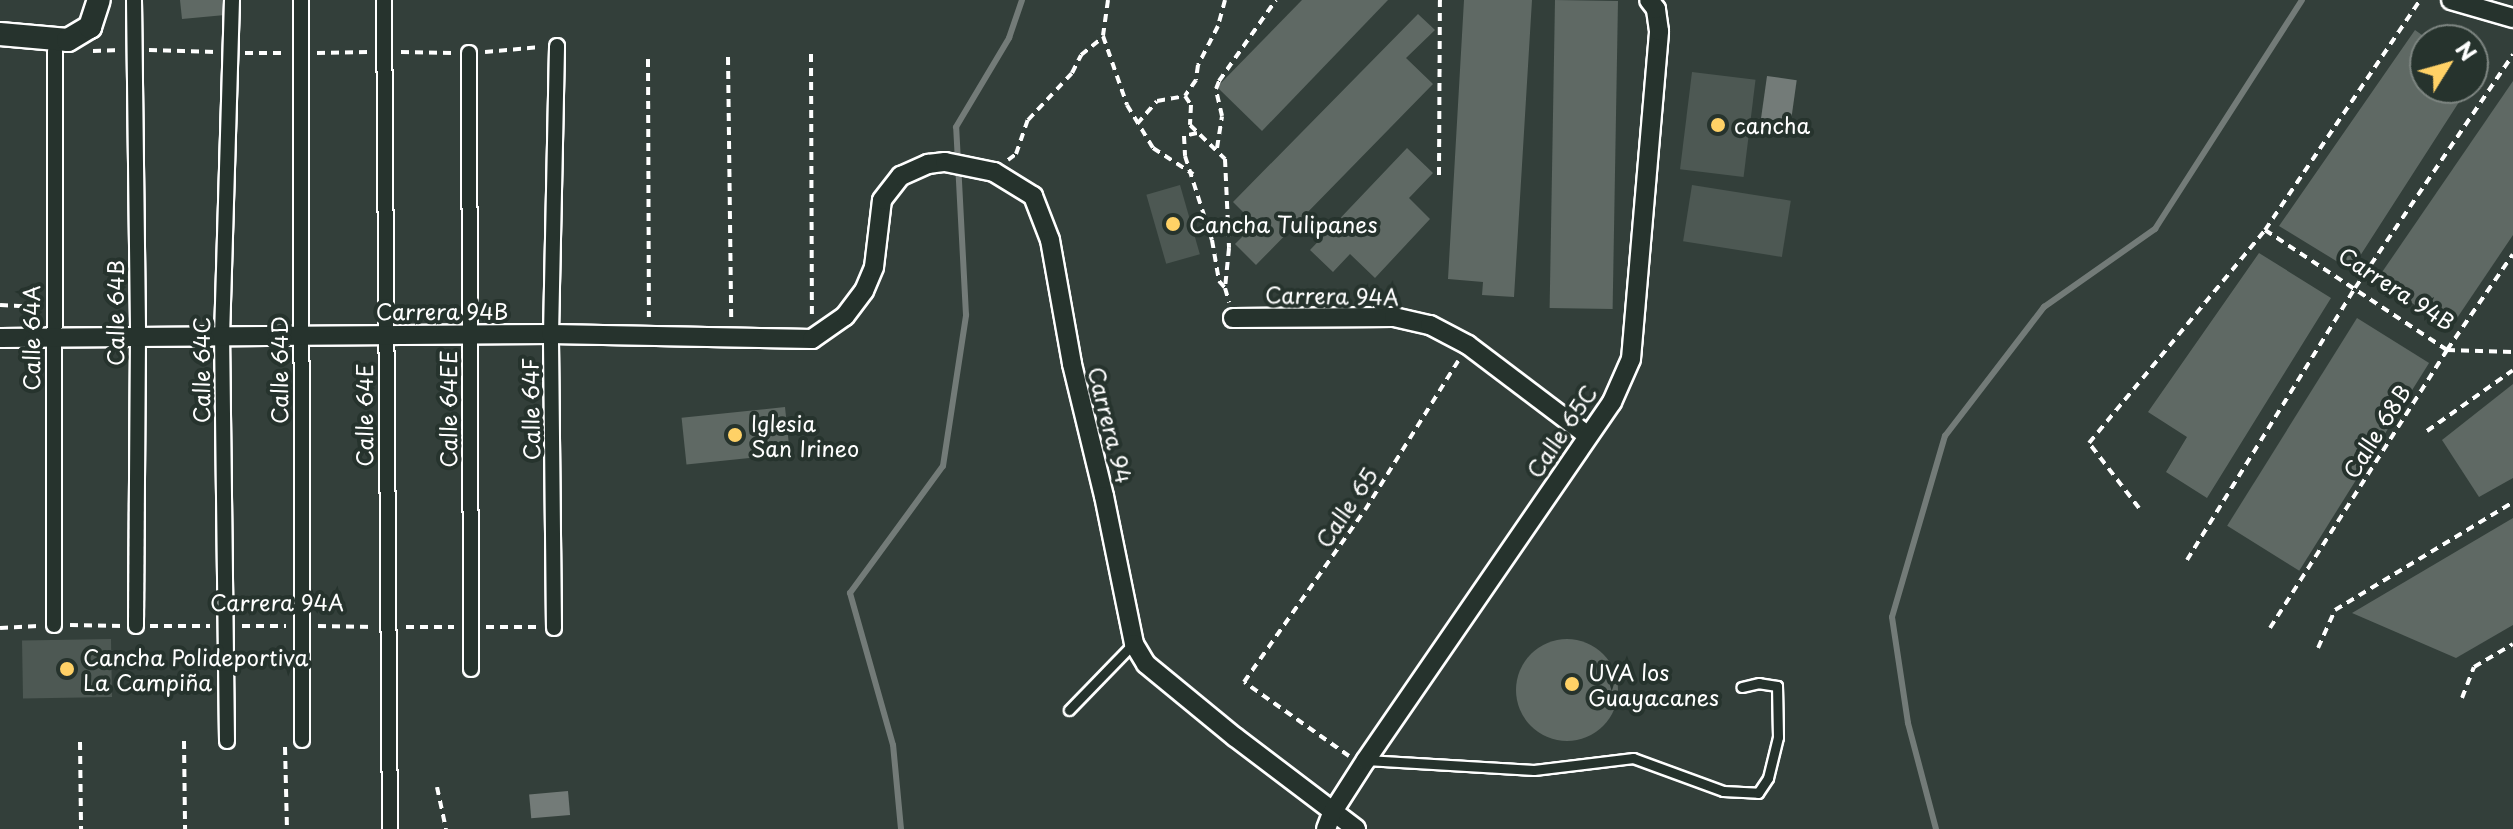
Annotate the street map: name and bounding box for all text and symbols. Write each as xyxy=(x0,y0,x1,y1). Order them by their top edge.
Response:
north arrow xyxy=(2409,24,2489,104)
text: N xyxy=(2449,34,2485,67)
place label: cancha xyxy=(1734,112,1810,138)
marker: cancha xyxy=(1709,116,1727,134)
place label: Cancha Tulipanes xyxy=(1189,211,1377,237)
marker: Cancha Tulipanes xyxy=(1164,215,1182,233)
street label: Carrera 94B xyxy=(2334,241,2460,335)
street label: Calle 64B xyxy=(102,260,128,366)
street label: Carrera 94A xyxy=(1264,281,1400,309)
street label: Calle 64A xyxy=(18,285,44,391)
street label: Carrera 94B xyxy=(375,298,509,324)
street label: Calle 64D xyxy=(266,315,292,425)
street label: Calle 64C xyxy=(188,316,214,424)
street label: Calle 64EE xyxy=(435,350,461,468)
street label: Calle 64F xyxy=(516,357,544,461)
street label: Calle 64E xyxy=(351,363,377,467)
street label: Carrera 94 xyxy=(1084,364,1138,486)
street label: Calle 65C xyxy=(1520,379,1602,483)
street label: Calle 68B xyxy=(2337,379,2415,483)
place label: Iglesia San Irineo xyxy=(751,409,859,460)
marker: Iglesia San Irineo xyxy=(726,426,744,444)
street label: Calle 65 xyxy=(1310,462,1382,552)
street label: Carrera 94A xyxy=(210,589,344,615)
place label: Cancha Polideportiva La Campiña xyxy=(83,643,306,694)
place label: UVA los Guayacanes xyxy=(1588,658,1719,710)
marker: Cancha Polideportiva La Campiña xyxy=(58,660,76,678)
marker: UVA los Guayacanes xyxy=(1563,675,1581,693)

